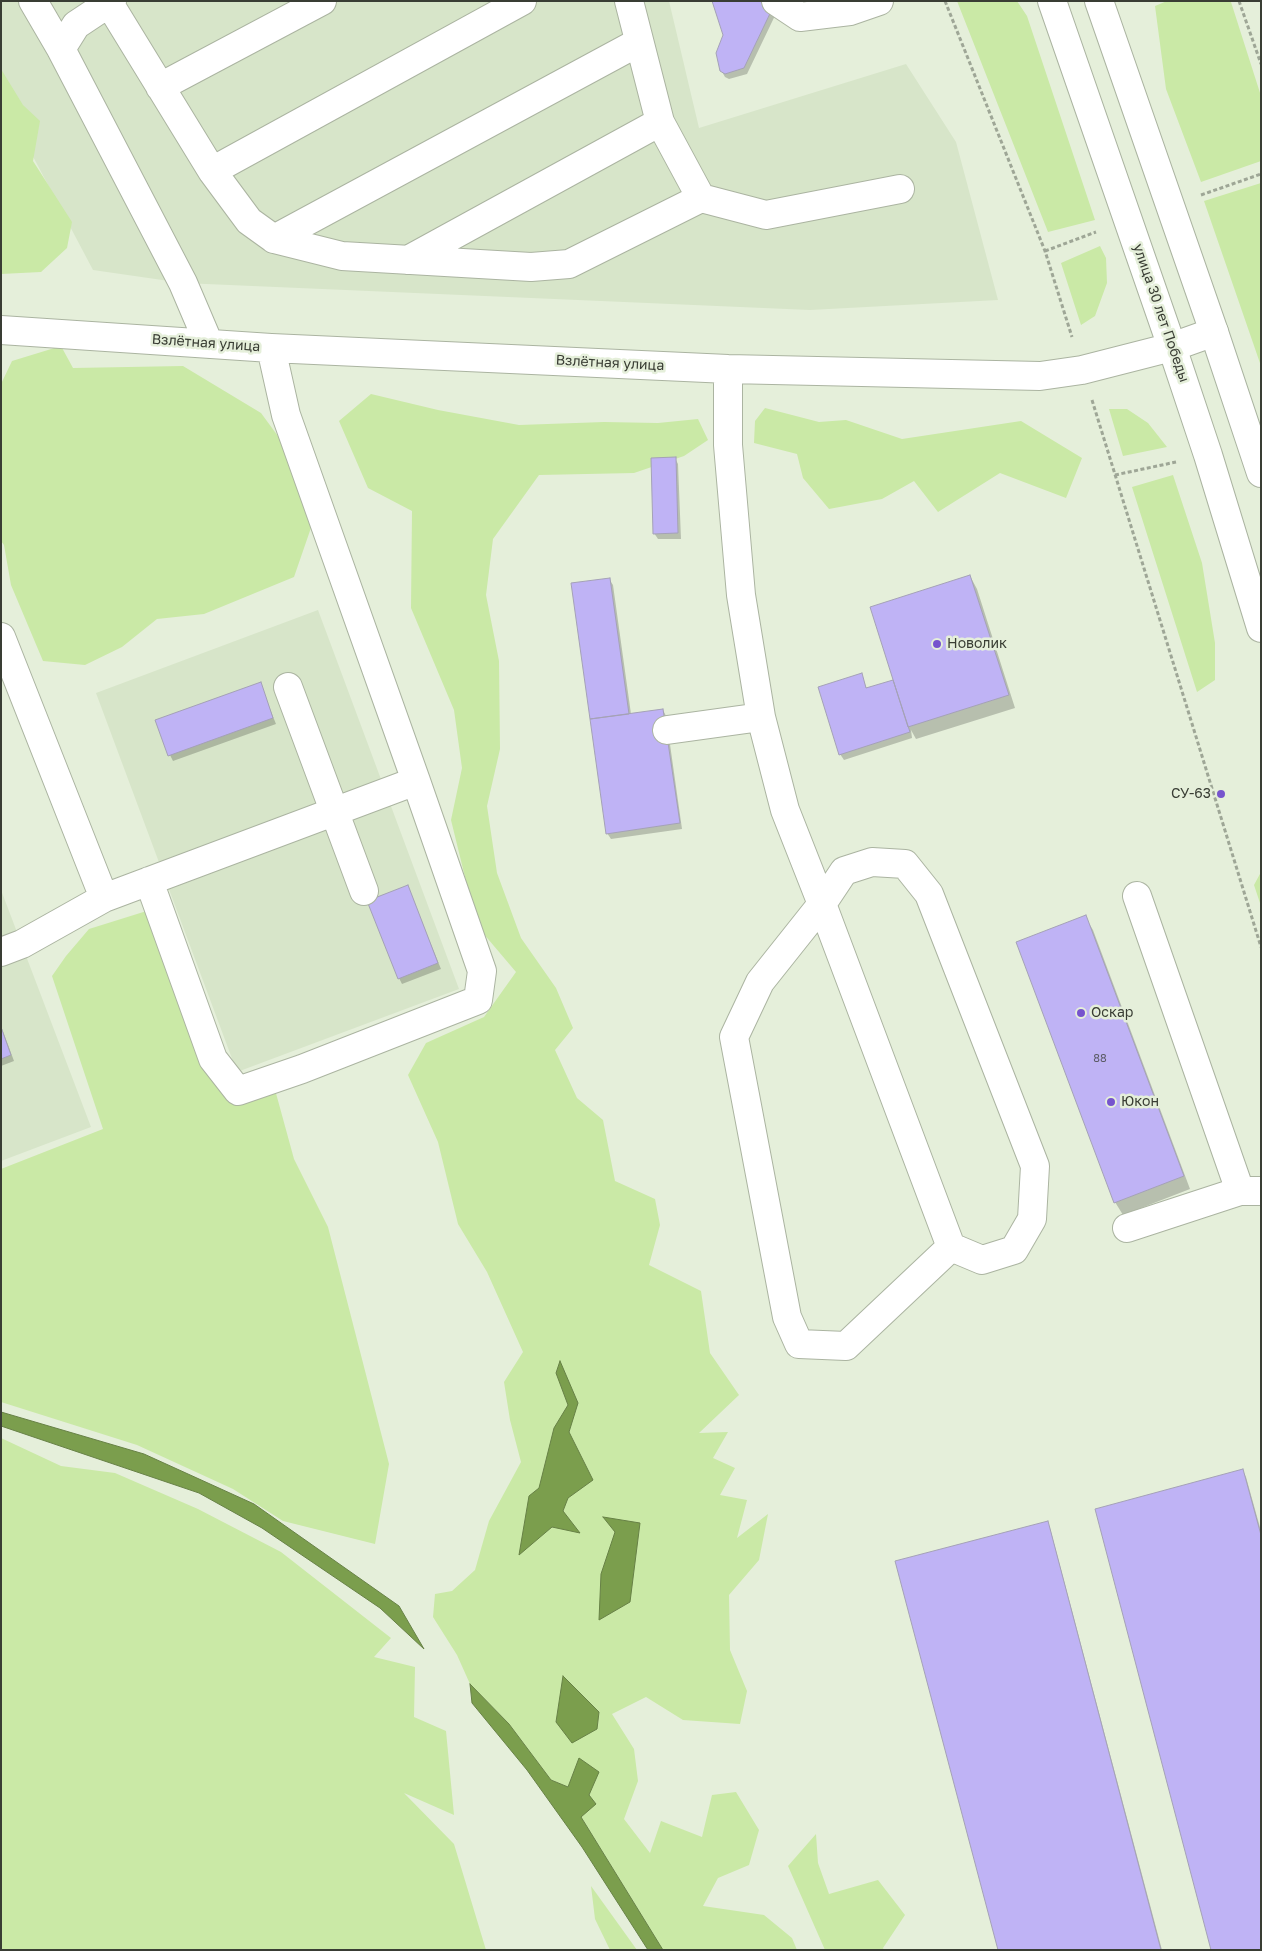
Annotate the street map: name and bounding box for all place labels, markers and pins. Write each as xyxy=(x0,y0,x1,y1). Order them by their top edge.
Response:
place label: Новолик xyxy=(947,636,1007,652)
marker: Новолик xyxy=(931,638,943,650)
place label: СУ-63 xyxy=(1171,786,1211,802)
marker: СУ-63 xyxy=(1215,788,1227,800)
place label: Оскар xyxy=(1091,1005,1133,1021)
marker: Оскар xyxy=(1075,1007,1087,1019)
place label: Юкон xyxy=(1121,1094,1159,1110)
marker: Юкон xyxy=(1105,1096,1117,1108)

